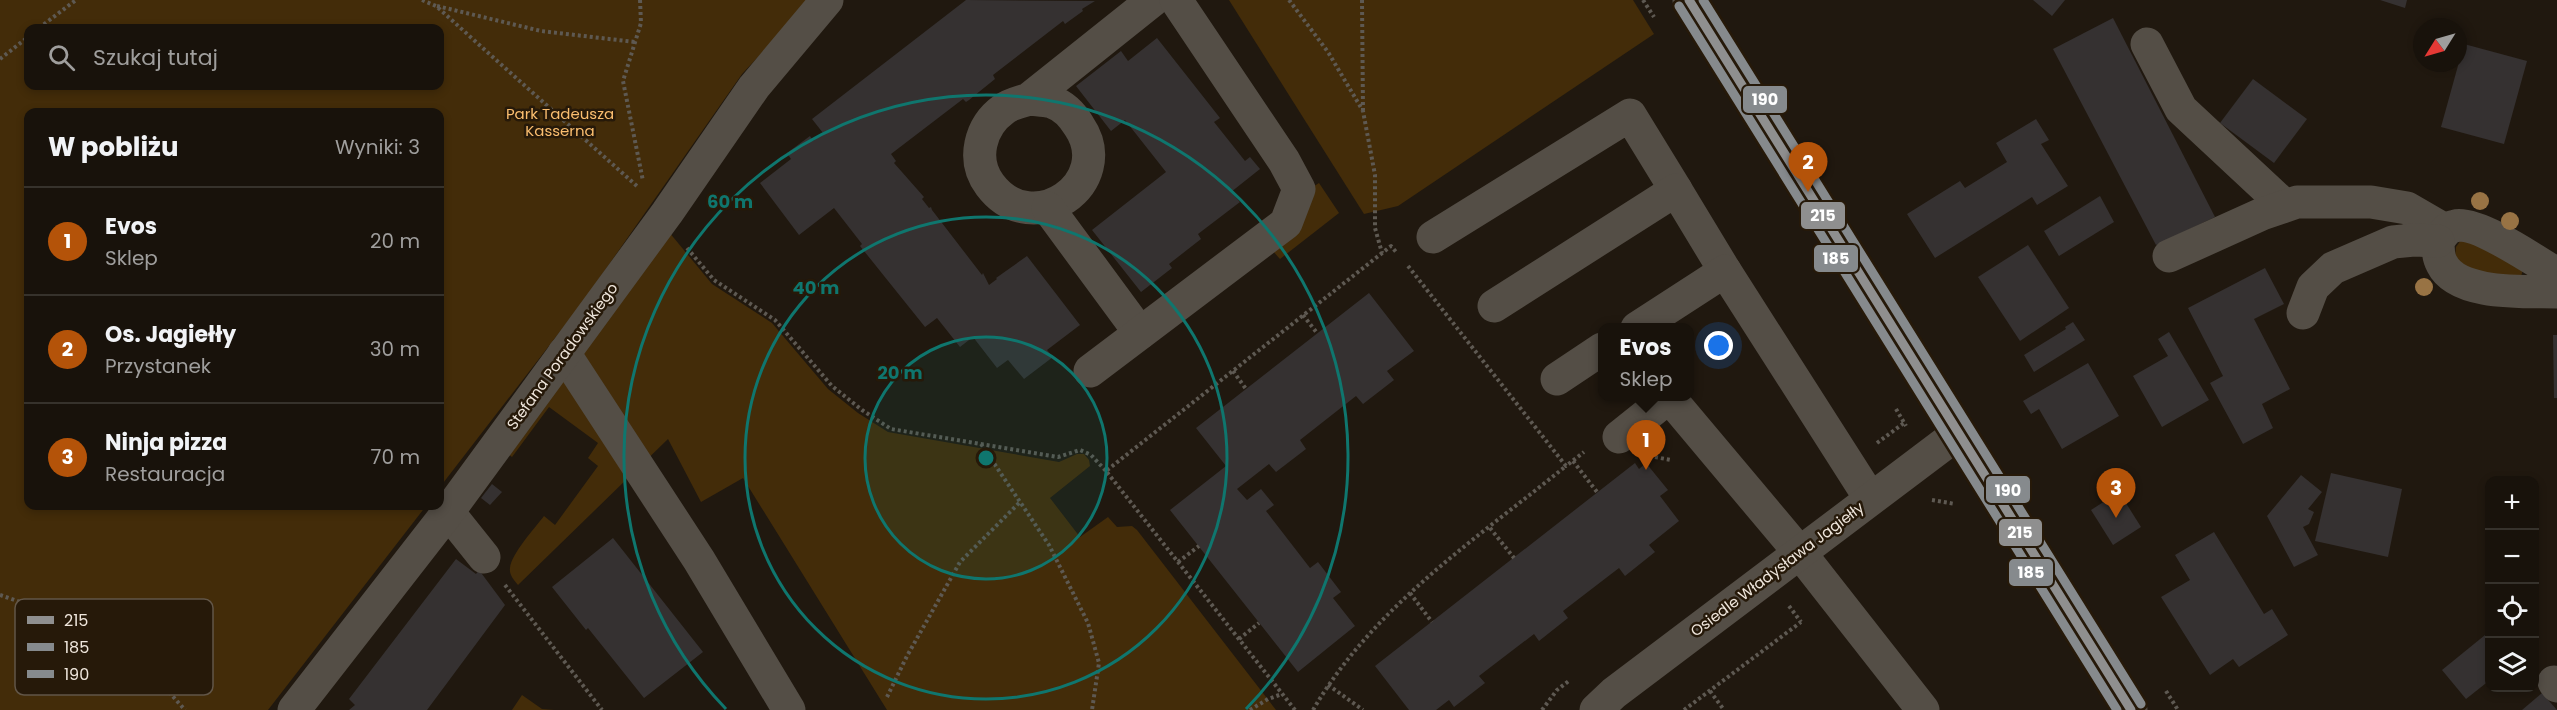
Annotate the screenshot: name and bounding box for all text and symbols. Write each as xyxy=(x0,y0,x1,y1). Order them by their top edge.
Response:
north arrow xyxy=(2413,18,2467,72)
search box xyxy=(24,24,444,90)
icon: search xyxy=(45,41,78,74)
text: Szukaj tutaj xyxy=(93,42,218,73)
line badge: 190 xyxy=(1742,85,1788,114)
text: 190 xyxy=(1752,88,1778,111)
park label: Park Tadeusza Kasserna xyxy=(506,103,614,141)
text: W pobliżu xyxy=(48,129,179,165)
text: Wyniki: 3 xyxy=(335,133,420,161)
pin: 2 xyxy=(1788,142,1828,192)
text: 60 m xyxy=(707,189,753,214)
line badge: 215 xyxy=(1800,201,1846,230)
text: 215 xyxy=(1810,204,1836,227)
text: Evos xyxy=(105,211,157,242)
text: 1 xyxy=(64,227,71,255)
text: 20 m xyxy=(370,227,420,255)
text: Sklep xyxy=(105,244,158,272)
line badge: 185 xyxy=(1813,244,1859,273)
text: 185 xyxy=(1823,247,1849,270)
text: 40 m xyxy=(793,275,839,300)
street label: Stefana Poradowskiego xyxy=(502,278,622,434)
text: Os. Jagiełły xyxy=(105,319,236,350)
popup xyxy=(1598,323,1694,401)
your location xyxy=(1704,331,1733,360)
text: Evos xyxy=(1620,332,1672,363)
text: 2 xyxy=(62,335,73,363)
text: 30 m xyxy=(370,335,420,363)
text: Przystanek xyxy=(105,352,211,380)
text: 20 m xyxy=(878,360,922,385)
text: Sklep xyxy=(1620,365,1672,393)
pin: 1 xyxy=(1626,420,1666,470)
text: Ninja pizza xyxy=(105,427,227,458)
text: 3 xyxy=(61,443,74,471)
text: 70 m xyxy=(371,443,420,471)
centre of rings xyxy=(976,448,996,468)
text: Restauracja xyxy=(105,460,225,488)
pin: 3 xyxy=(2096,468,2136,518)
line badge: 190 xyxy=(1985,475,2031,504)
map controls xyxy=(2485,476,2539,692)
button: + xyxy=(2485,476,2539,530)
text: 190 xyxy=(1995,479,2021,502)
street label: Osiedle Władysława Jagiełły xyxy=(1686,496,1869,641)
line badge: 215 xyxy=(1998,518,2043,547)
text: 215 xyxy=(2007,521,2033,544)
button: − xyxy=(2485,530,2539,584)
line badge: 185 xyxy=(2008,558,2054,587)
text: 185 xyxy=(2018,561,2044,584)
button: locate xyxy=(2485,584,2539,638)
legend xyxy=(15,599,213,695)
text: 215 xyxy=(64,609,88,632)
text: 185 xyxy=(64,636,89,659)
button: layers xyxy=(2485,638,2539,692)
text: 190 xyxy=(64,663,89,686)

